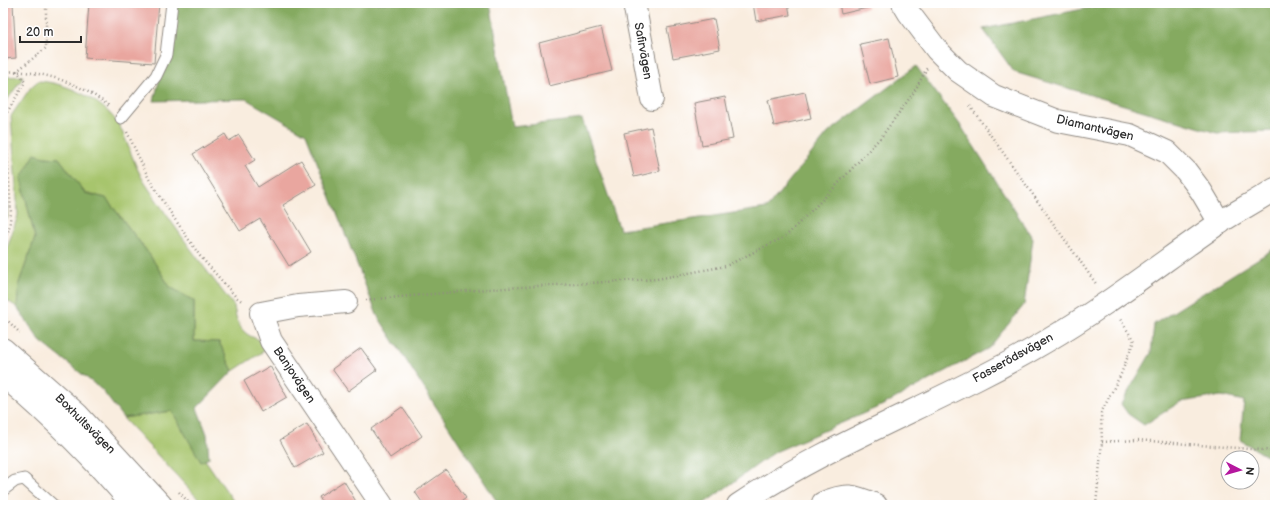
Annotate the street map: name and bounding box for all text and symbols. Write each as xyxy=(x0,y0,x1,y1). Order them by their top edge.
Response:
scale bar xyxy=(20,18,81,44)
street label: Safirvägen xyxy=(631,21,655,81)
text: 20 m xyxy=(26,25,53,40)
street label: Diamantvägen xyxy=(1055,112,1135,144)
street label: Fasserödsvägen xyxy=(970,330,1056,386)
street label: Banjovägen xyxy=(270,344,318,406)
street label: Boxhultsvägen xyxy=(52,391,118,457)
north arrow xyxy=(1220,450,1260,490)
text: N xyxy=(1243,466,1256,476)

